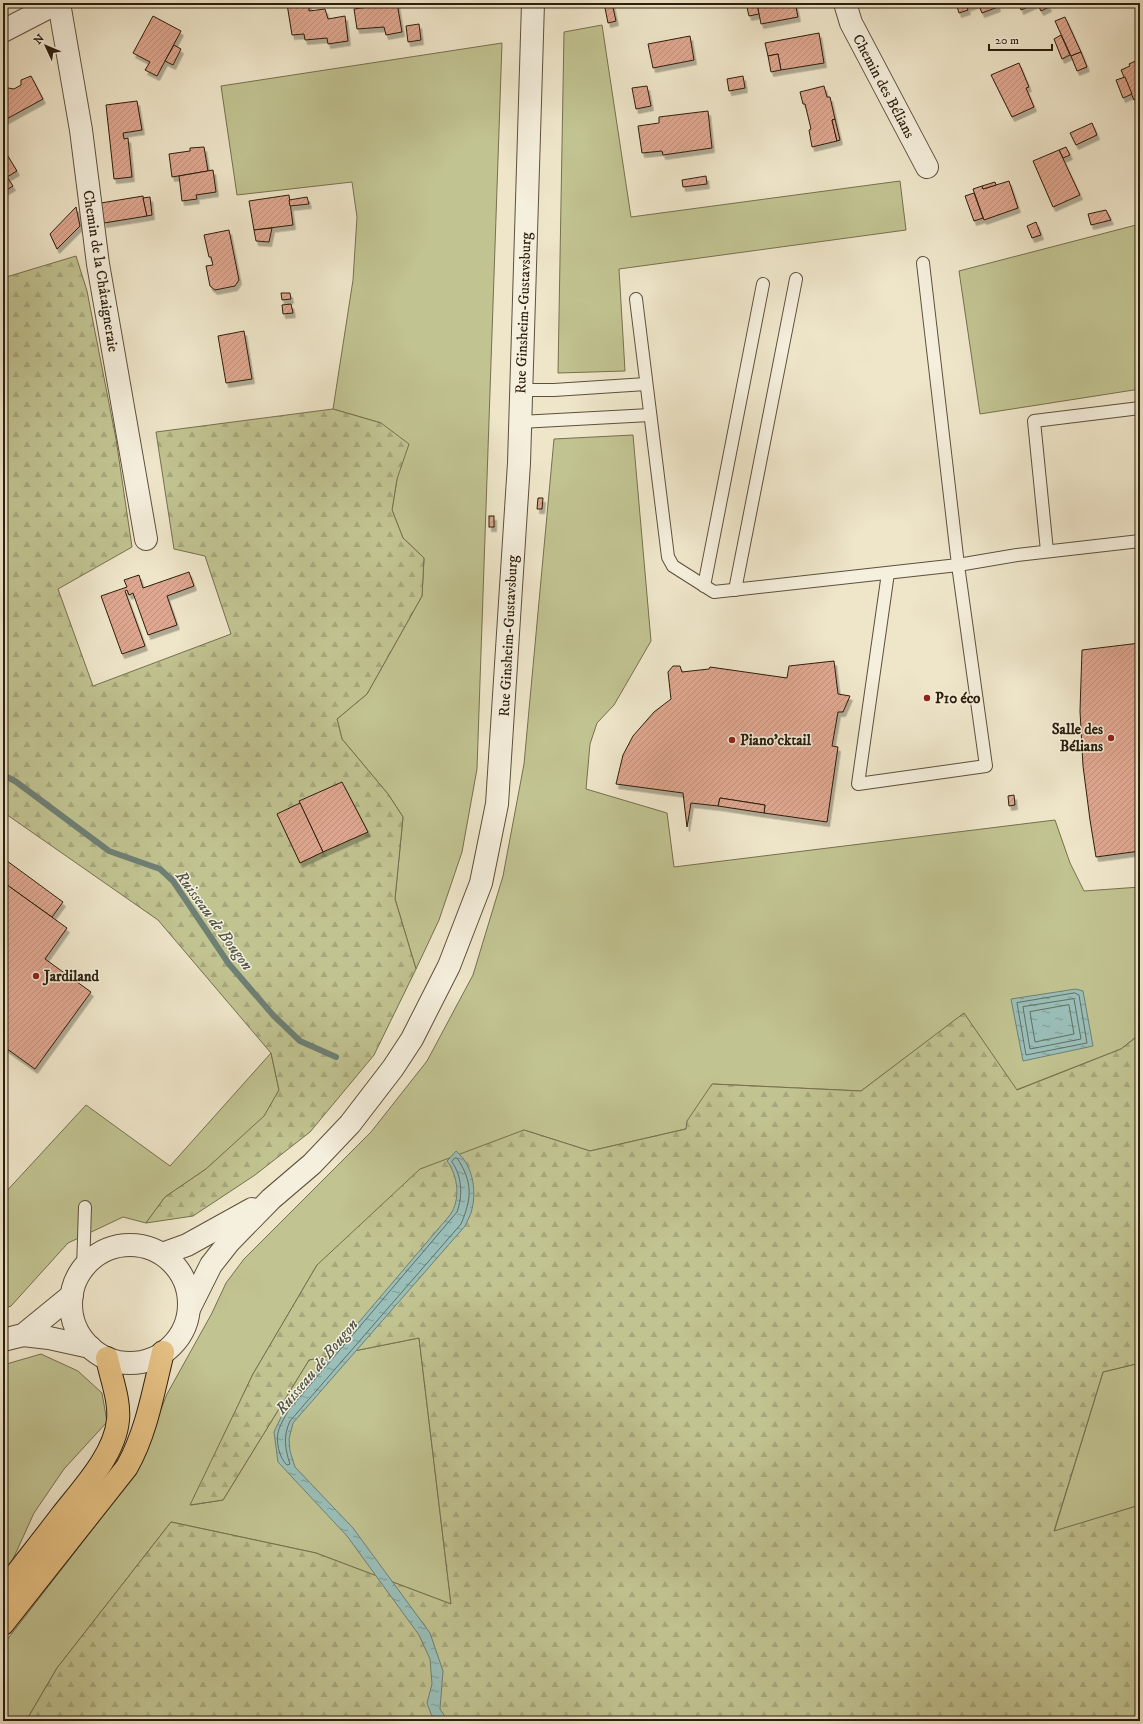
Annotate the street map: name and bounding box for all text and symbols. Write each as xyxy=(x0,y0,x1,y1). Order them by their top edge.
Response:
north arrow xyxy=(26,26,66,66)
scale bar xyxy=(989,26,1052,52)
street label: Chemin des Bélians xyxy=(848,31,919,142)
text: N xyxy=(31,32,48,48)
text: 20 m xyxy=(995,33,1019,48)
street label: Chemin de la Châtaigneraie xyxy=(78,189,123,353)
street label: Rue Ginsheim-Gustavsburg xyxy=(511,231,536,394)
street label: Rue Ginsheim-Gustavsburg xyxy=(495,554,522,717)
place label: P10 éco xyxy=(935,689,981,708)
marker: P10 éco xyxy=(922,693,932,703)
place label: Salle des Bélians xyxy=(1052,720,1103,756)
place label: Piano'cktail xyxy=(740,731,811,750)
marker: Salle des Bélians xyxy=(1106,733,1116,743)
marker: Piano'cktail xyxy=(727,735,737,745)
water label: Ruisseau de Bougon xyxy=(171,866,257,974)
place label: Jardiland xyxy=(42,967,100,986)
marker: Jardiland xyxy=(31,971,41,981)
water label: Ruisseau de Bougon xyxy=(270,1315,363,1419)

